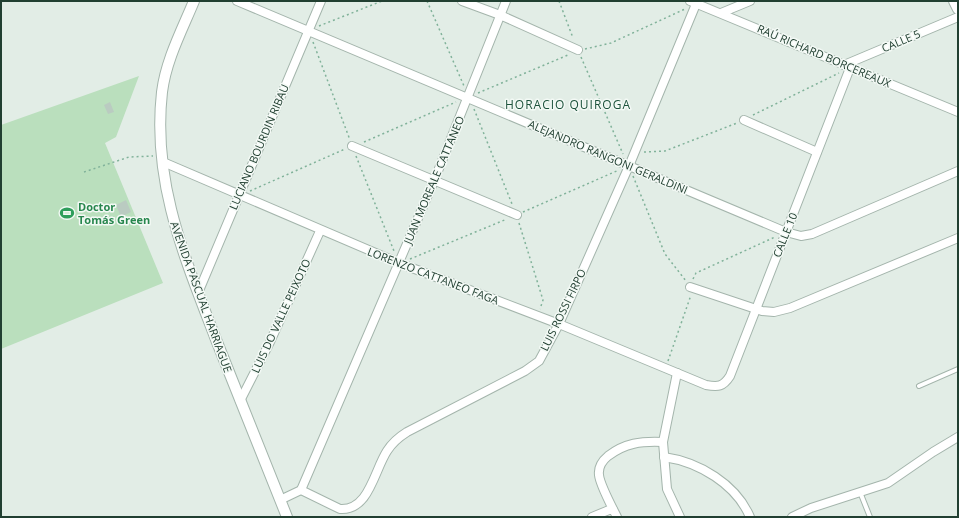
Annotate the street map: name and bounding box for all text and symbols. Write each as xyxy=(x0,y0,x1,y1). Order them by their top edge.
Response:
street label: RAÚ RICHARD BORCEREAUX xyxy=(755,21,894,91)
street label: CALLE 5 xyxy=(879,26,922,55)
street label: LUCIANO BOURDIN RIBAU xyxy=(225,82,292,212)
district label: HORACIO QUIROGA xyxy=(505,96,631,113)
street label: JUAN MOREALE CATTANEO xyxy=(399,113,467,247)
street label: ALEJANDRO RANGONI GERALDINI xyxy=(526,116,690,197)
place label: Doctor Tomás Green xyxy=(78,199,150,227)
sports icon: Doctor Tomás Green xyxy=(59,205,75,221)
street label: CALLE 10 xyxy=(769,210,800,259)
street label: AVENIDA PASCUAL HARRIAGUE xyxy=(167,219,236,374)
street label: LORENZO CATTANEO FAGA xyxy=(365,244,501,308)
street label: LUIS DO VALLE PEIXOTO xyxy=(247,256,314,375)
street label: LUIS ROSSI FIRPO xyxy=(536,266,589,353)

